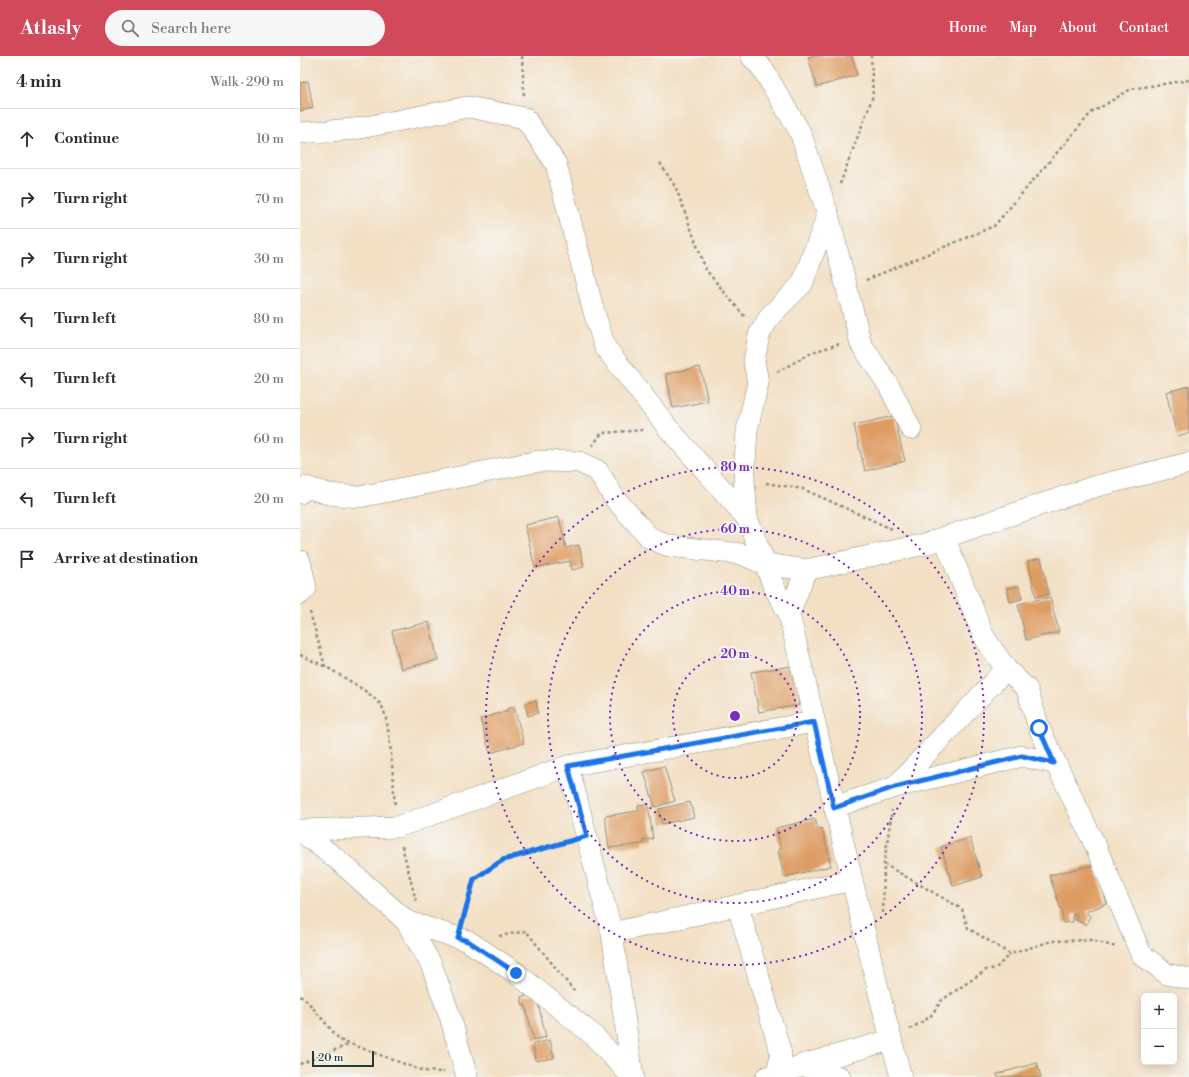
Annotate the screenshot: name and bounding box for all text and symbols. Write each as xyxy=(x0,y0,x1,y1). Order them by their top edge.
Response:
search box xyxy=(105,10,385,46)
text: Atlasly xyxy=(20,16,81,40)
icon: search xyxy=(119,17,141,39)
text: Search here xyxy=(151,19,231,38)
text: Home xyxy=(949,19,987,37)
text: Map xyxy=(1009,19,1037,37)
text: About xyxy=(1059,19,1097,37)
text: Contact xyxy=(1119,19,1169,37)
text: 4 min xyxy=(16,71,61,93)
text: Walk · 290 m xyxy=(210,74,284,90)
icon: ahead xyxy=(16,128,38,150)
text: Continue xyxy=(54,129,119,148)
text: 10 m xyxy=(256,131,284,147)
icon: right xyxy=(16,188,38,210)
text: Turn right xyxy=(54,189,128,208)
text: 70 m xyxy=(255,191,284,207)
icon: right xyxy=(16,248,38,270)
text: Turn right xyxy=(54,249,128,268)
text: 30 m xyxy=(254,251,284,267)
icon: left xyxy=(16,308,38,330)
text: Turn left xyxy=(54,309,116,328)
text: 80 m xyxy=(253,311,284,327)
icon: left xyxy=(16,368,38,390)
text: Turn left xyxy=(54,369,116,388)
text: 20 m xyxy=(254,371,284,387)
icon: right xyxy=(16,428,38,450)
text: Turn right xyxy=(54,429,128,448)
text: 60 m xyxy=(253,431,284,447)
text: 80 m xyxy=(720,460,750,475)
icon: left xyxy=(16,488,38,510)
text: Turn left xyxy=(54,489,116,508)
text: 20 m xyxy=(254,491,284,507)
text: 60 m xyxy=(720,522,750,537)
icon: arrive xyxy=(16,548,38,570)
text: Arrive at destination xyxy=(54,549,198,568)
text: 40 m xyxy=(720,584,750,599)
text: 20 m xyxy=(720,647,750,662)
centre of rings xyxy=(728,709,742,723)
route start xyxy=(1030,719,1048,737)
route end xyxy=(507,964,525,982)
map controls xyxy=(1141,993,1177,1065)
button: + xyxy=(1141,993,1177,1029)
button: − xyxy=(1141,1029,1177,1065)
scale bar xyxy=(312,1049,374,1068)
text: 20 m xyxy=(318,1051,343,1065)

